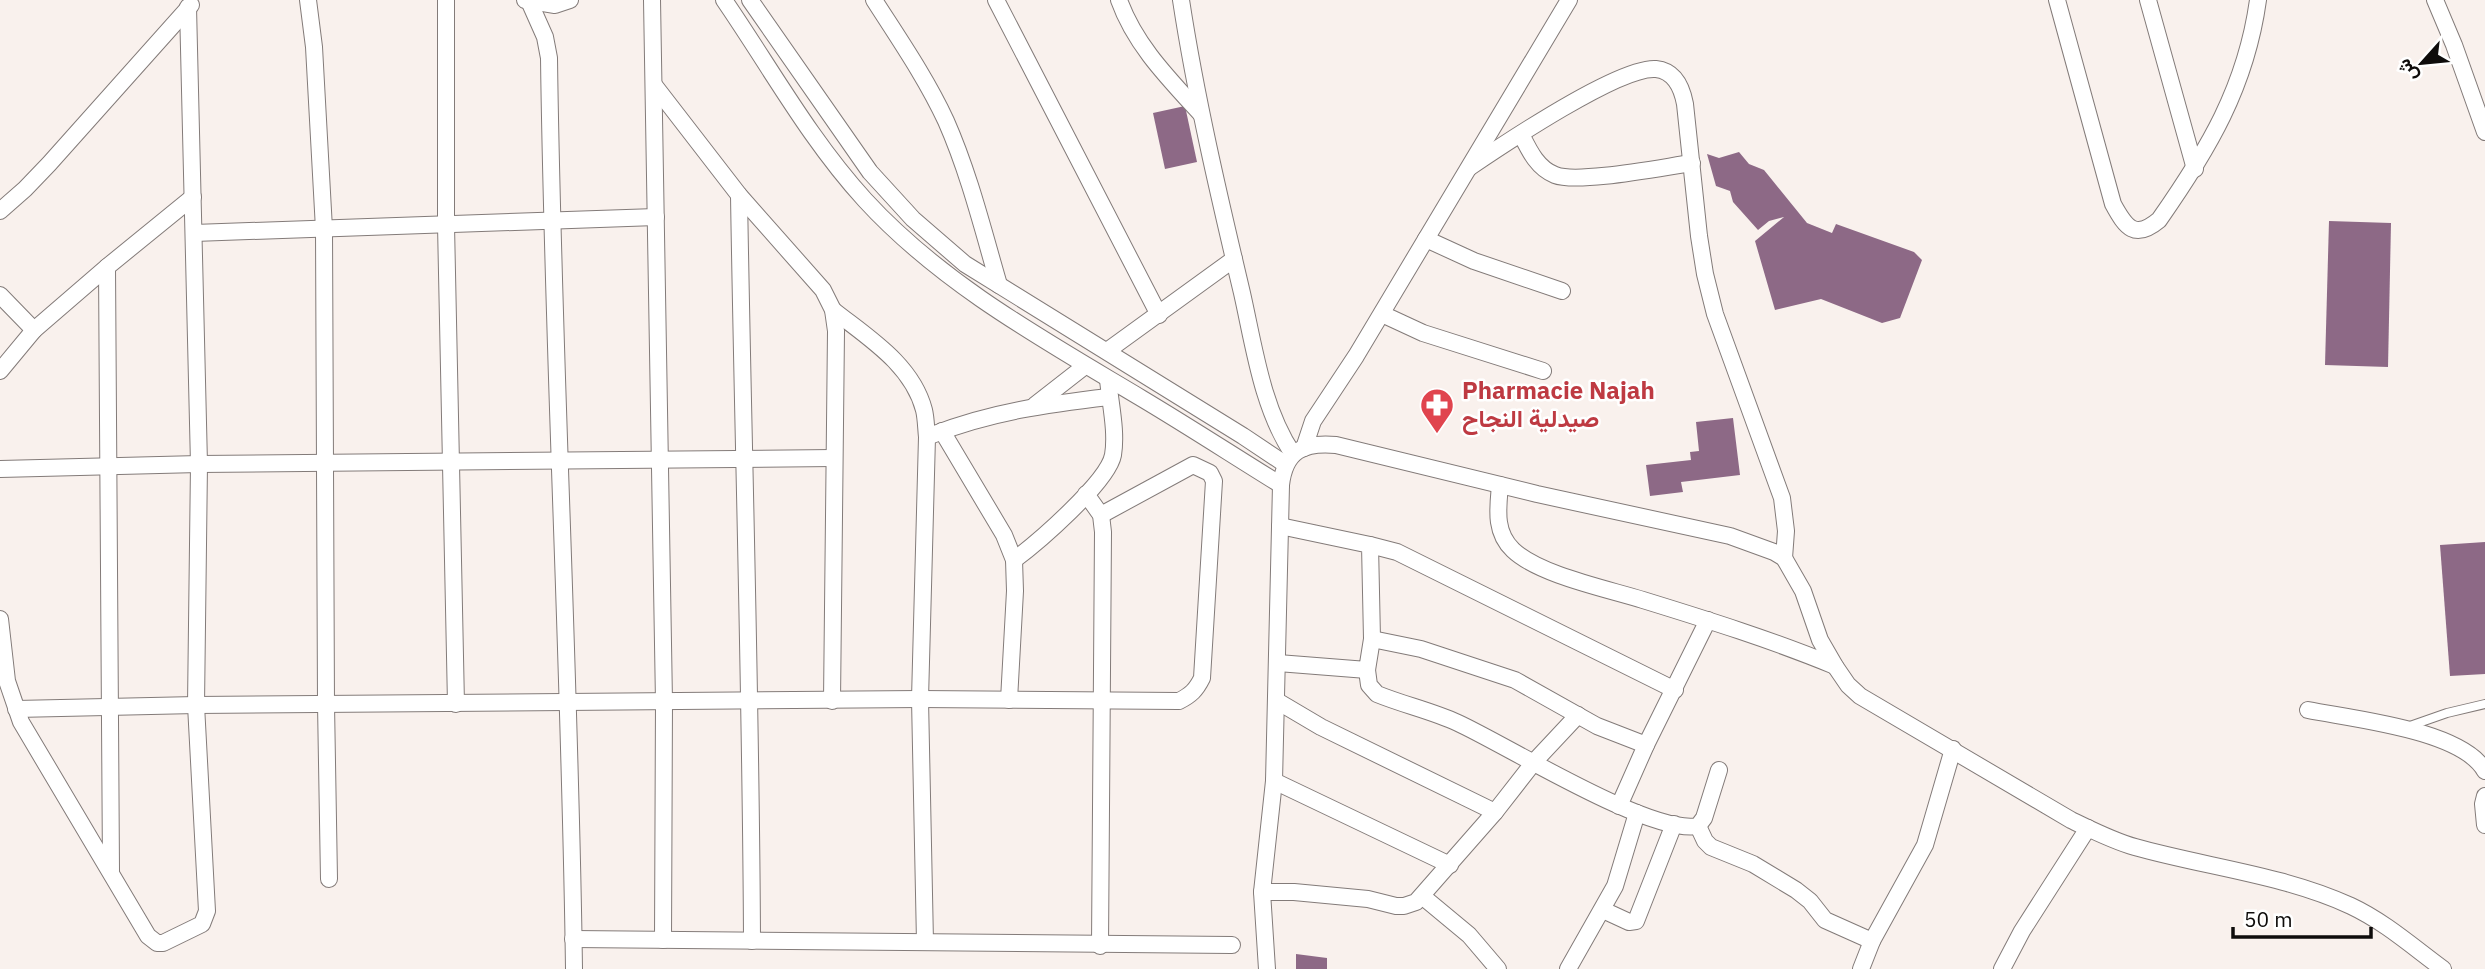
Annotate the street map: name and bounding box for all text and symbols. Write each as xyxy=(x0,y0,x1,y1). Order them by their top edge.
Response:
north arrow xyxy=(2387,28,2457,98)
text: ش xyxy=(2391,55,2423,86)
place label: Pharmacie Najah صيدلية النجاح xyxy=(1462,374,1655,435)
pharmacy icon: Pharmacie Najah صيدلية النجاح xyxy=(1418,386,1456,435)
scale bar xyxy=(2233,895,2371,939)
text: 50 m xyxy=(2244,905,2293,933)

